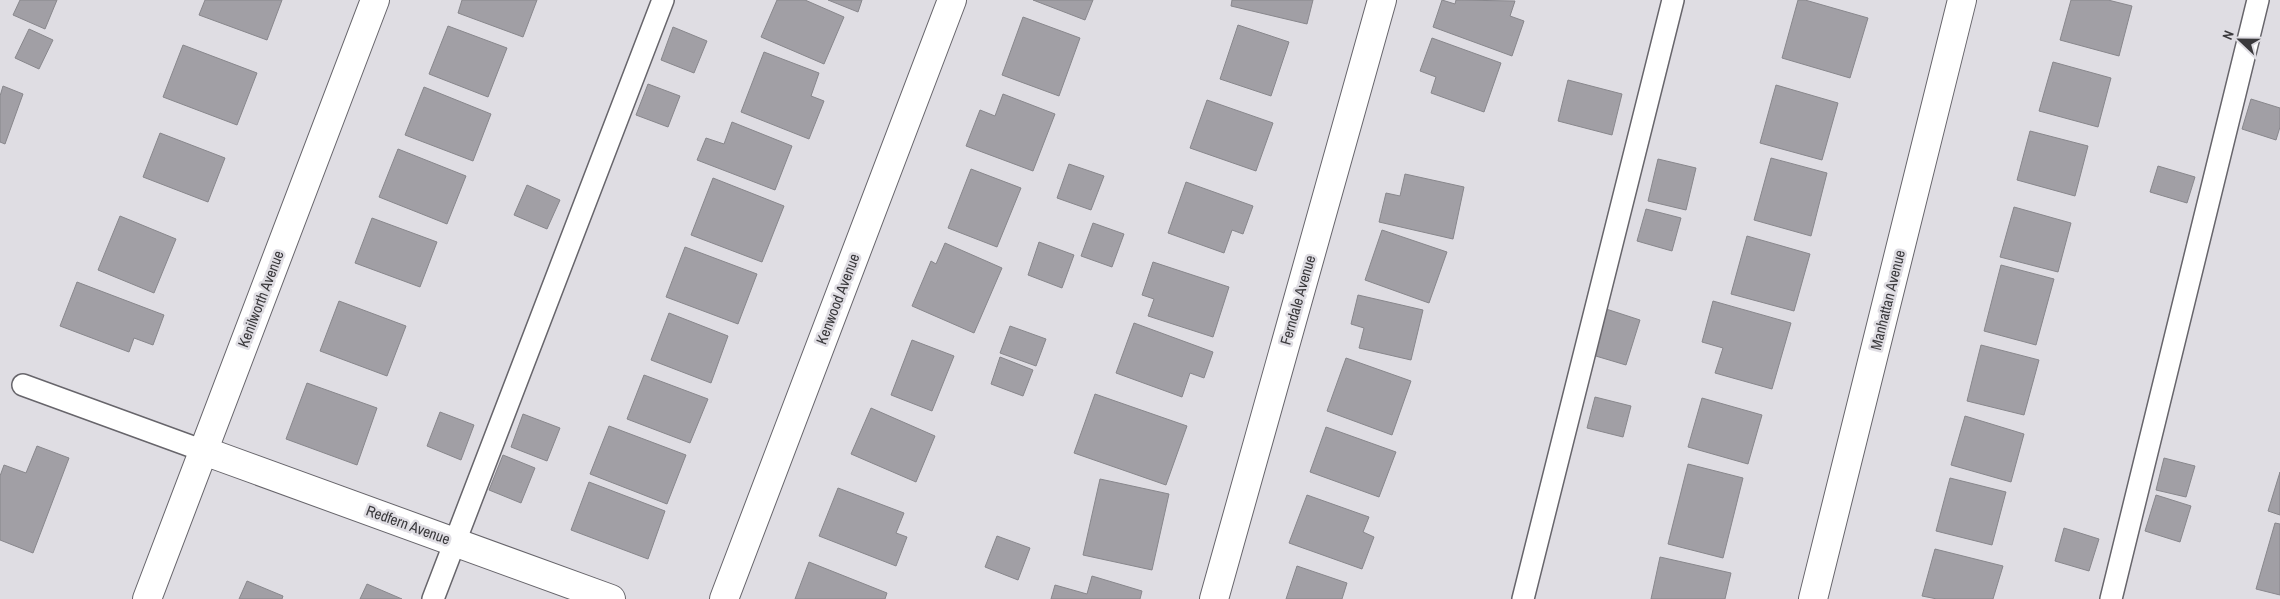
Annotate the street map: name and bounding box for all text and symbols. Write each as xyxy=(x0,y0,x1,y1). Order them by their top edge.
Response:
north arrow xyxy=(2215,15,2265,65)
text: N xyxy=(2218,28,2238,42)
street label: Kenilworth Avenue xyxy=(232,247,289,350)
street label: Manhattan Avenue xyxy=(1865,248,1910,352)
street label: Kenwood Avenue xyxy=(811,250,865,347)
street label: Ferndale Avenue xyxy=(1275,253,1320,347)
street label: Redfern Avenue xyxy=(363,500,453,549)

